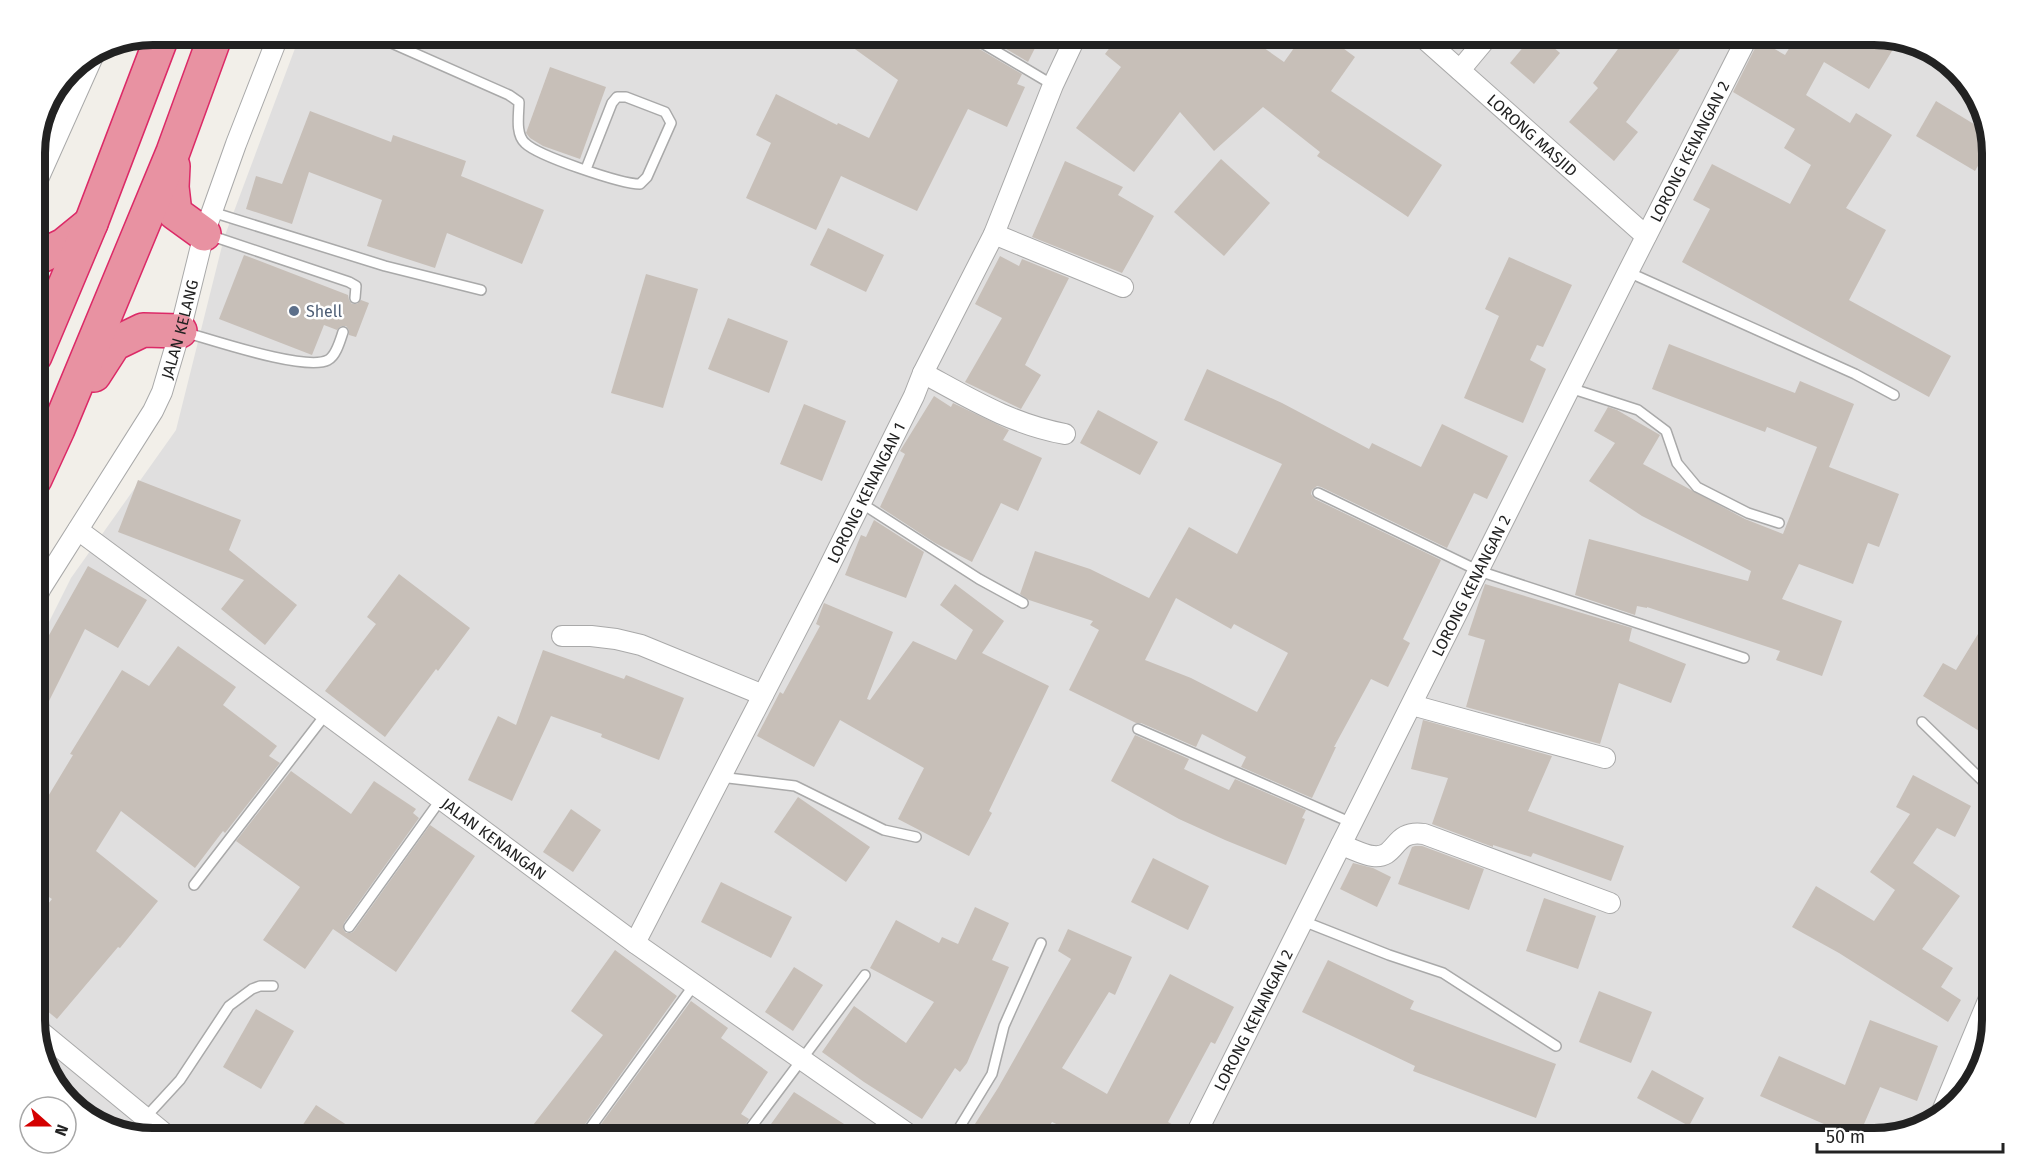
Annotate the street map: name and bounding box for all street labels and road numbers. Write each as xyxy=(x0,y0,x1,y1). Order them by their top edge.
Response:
street label: LORONG KENANGAN 2 xyxy=(1646,78,1733,225)
street label: LORONG MASJID xyxy=(1483,90,1582,180)
street label: JALAN KELANG xyxy=(157,277,202,381)
street label: LORONG KENANGAN 1 xyxy=(823,419,909,566)
street label: LORONG KENANGAN 2 xyxy=(1428,512,1514,659)
street label: JALAN KENANGAN xyxy=(438,793,550,884)
street label: LORONG KENANGAN 2 xyxy=(1210,946,1297,1094)

